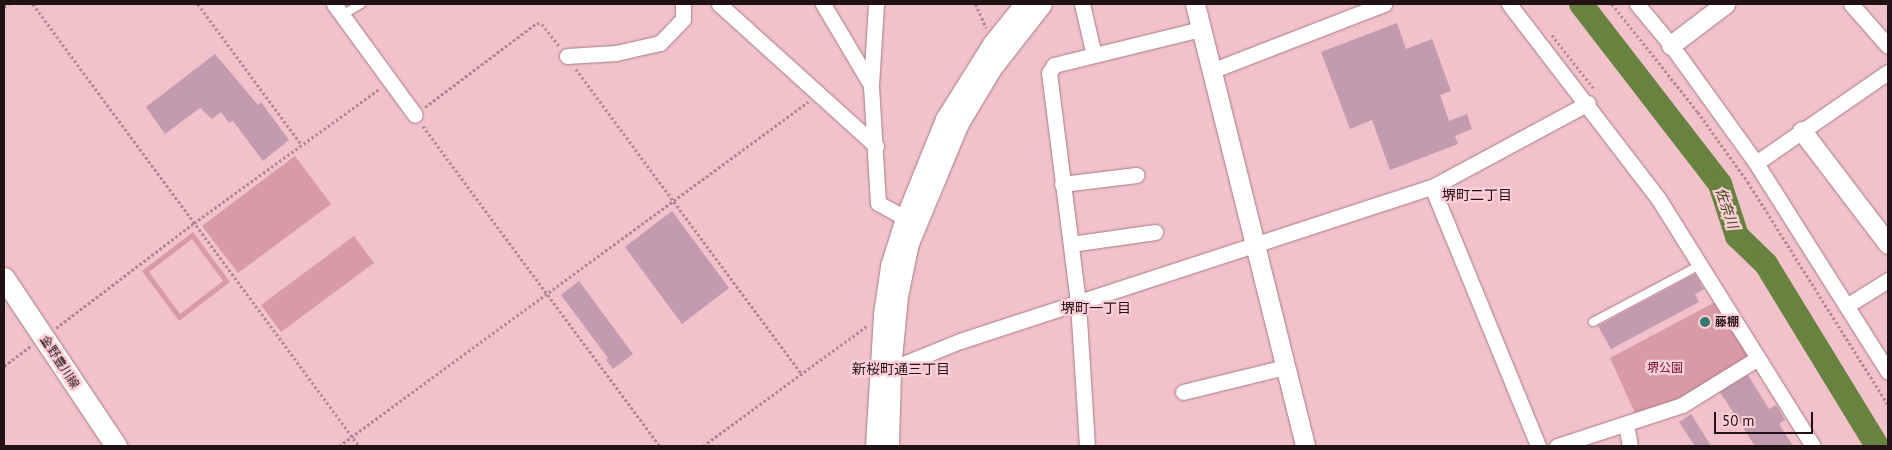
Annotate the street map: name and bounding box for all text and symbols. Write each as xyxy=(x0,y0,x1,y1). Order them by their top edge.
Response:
water label: 佐奈川 xyxy=(1712,185,1742,231)
district label: 堺町二丁目 xyxy=(1442,187,1512,203)
district label: 堺町一丁目 xyxy=(1061,300,1131,316)
place label: 藤棚 xyxy=(1715,315,1739,329)
marker: 藤棚 xyxy=(1699,316,1711,328)
street label: 金野豊川線 xyxy=(38,333,82,391)
district label: 新桜町通三丁目 xyxy=(852,361,950,377)
park label: 堺公園 xyxy=(1647,361,1683,375)
scale bar xyxy=(1717,402,1816,434)
text: 50 m xyxy=(1722,411,1755,430)

